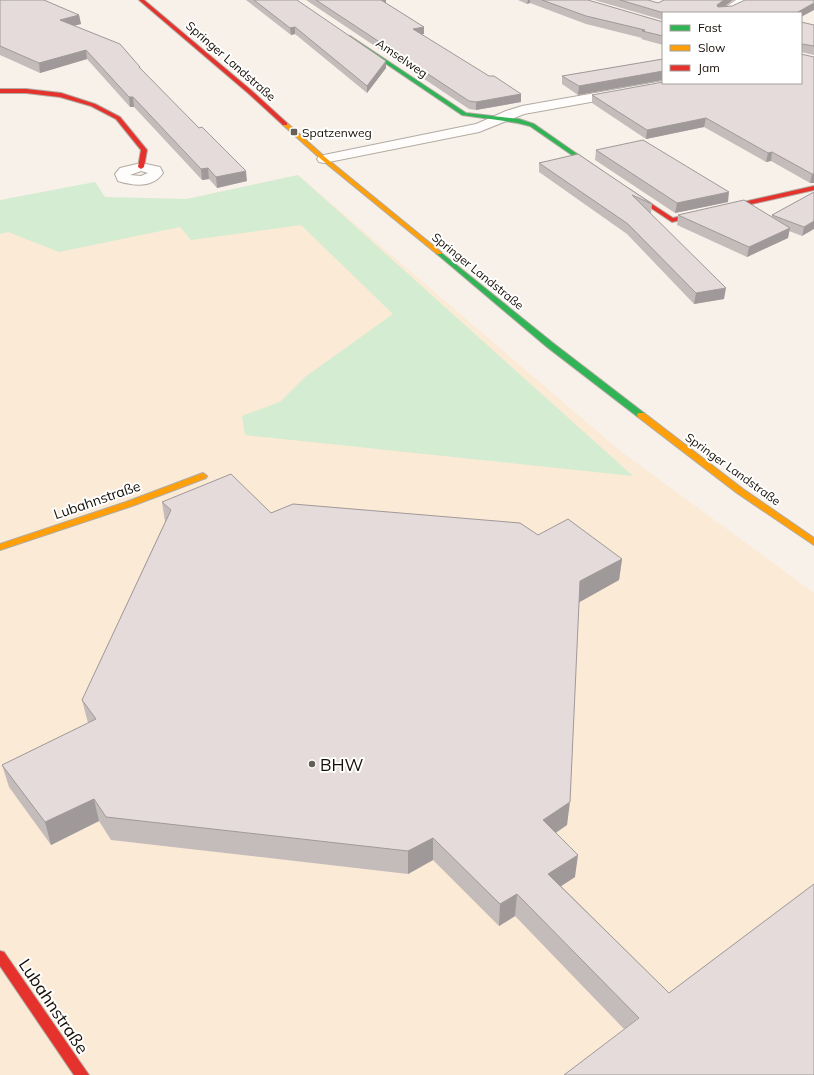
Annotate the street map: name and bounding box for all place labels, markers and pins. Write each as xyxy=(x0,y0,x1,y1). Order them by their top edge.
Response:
place label: Spatzenweg xyxy=(302,125,372,140)
marker: Spatzenweg xyxy=(289,127,299,137)
place label: BHW xyxy=(320,754,364,775)
marker: BHW xyxy=(307,759,317,769)

